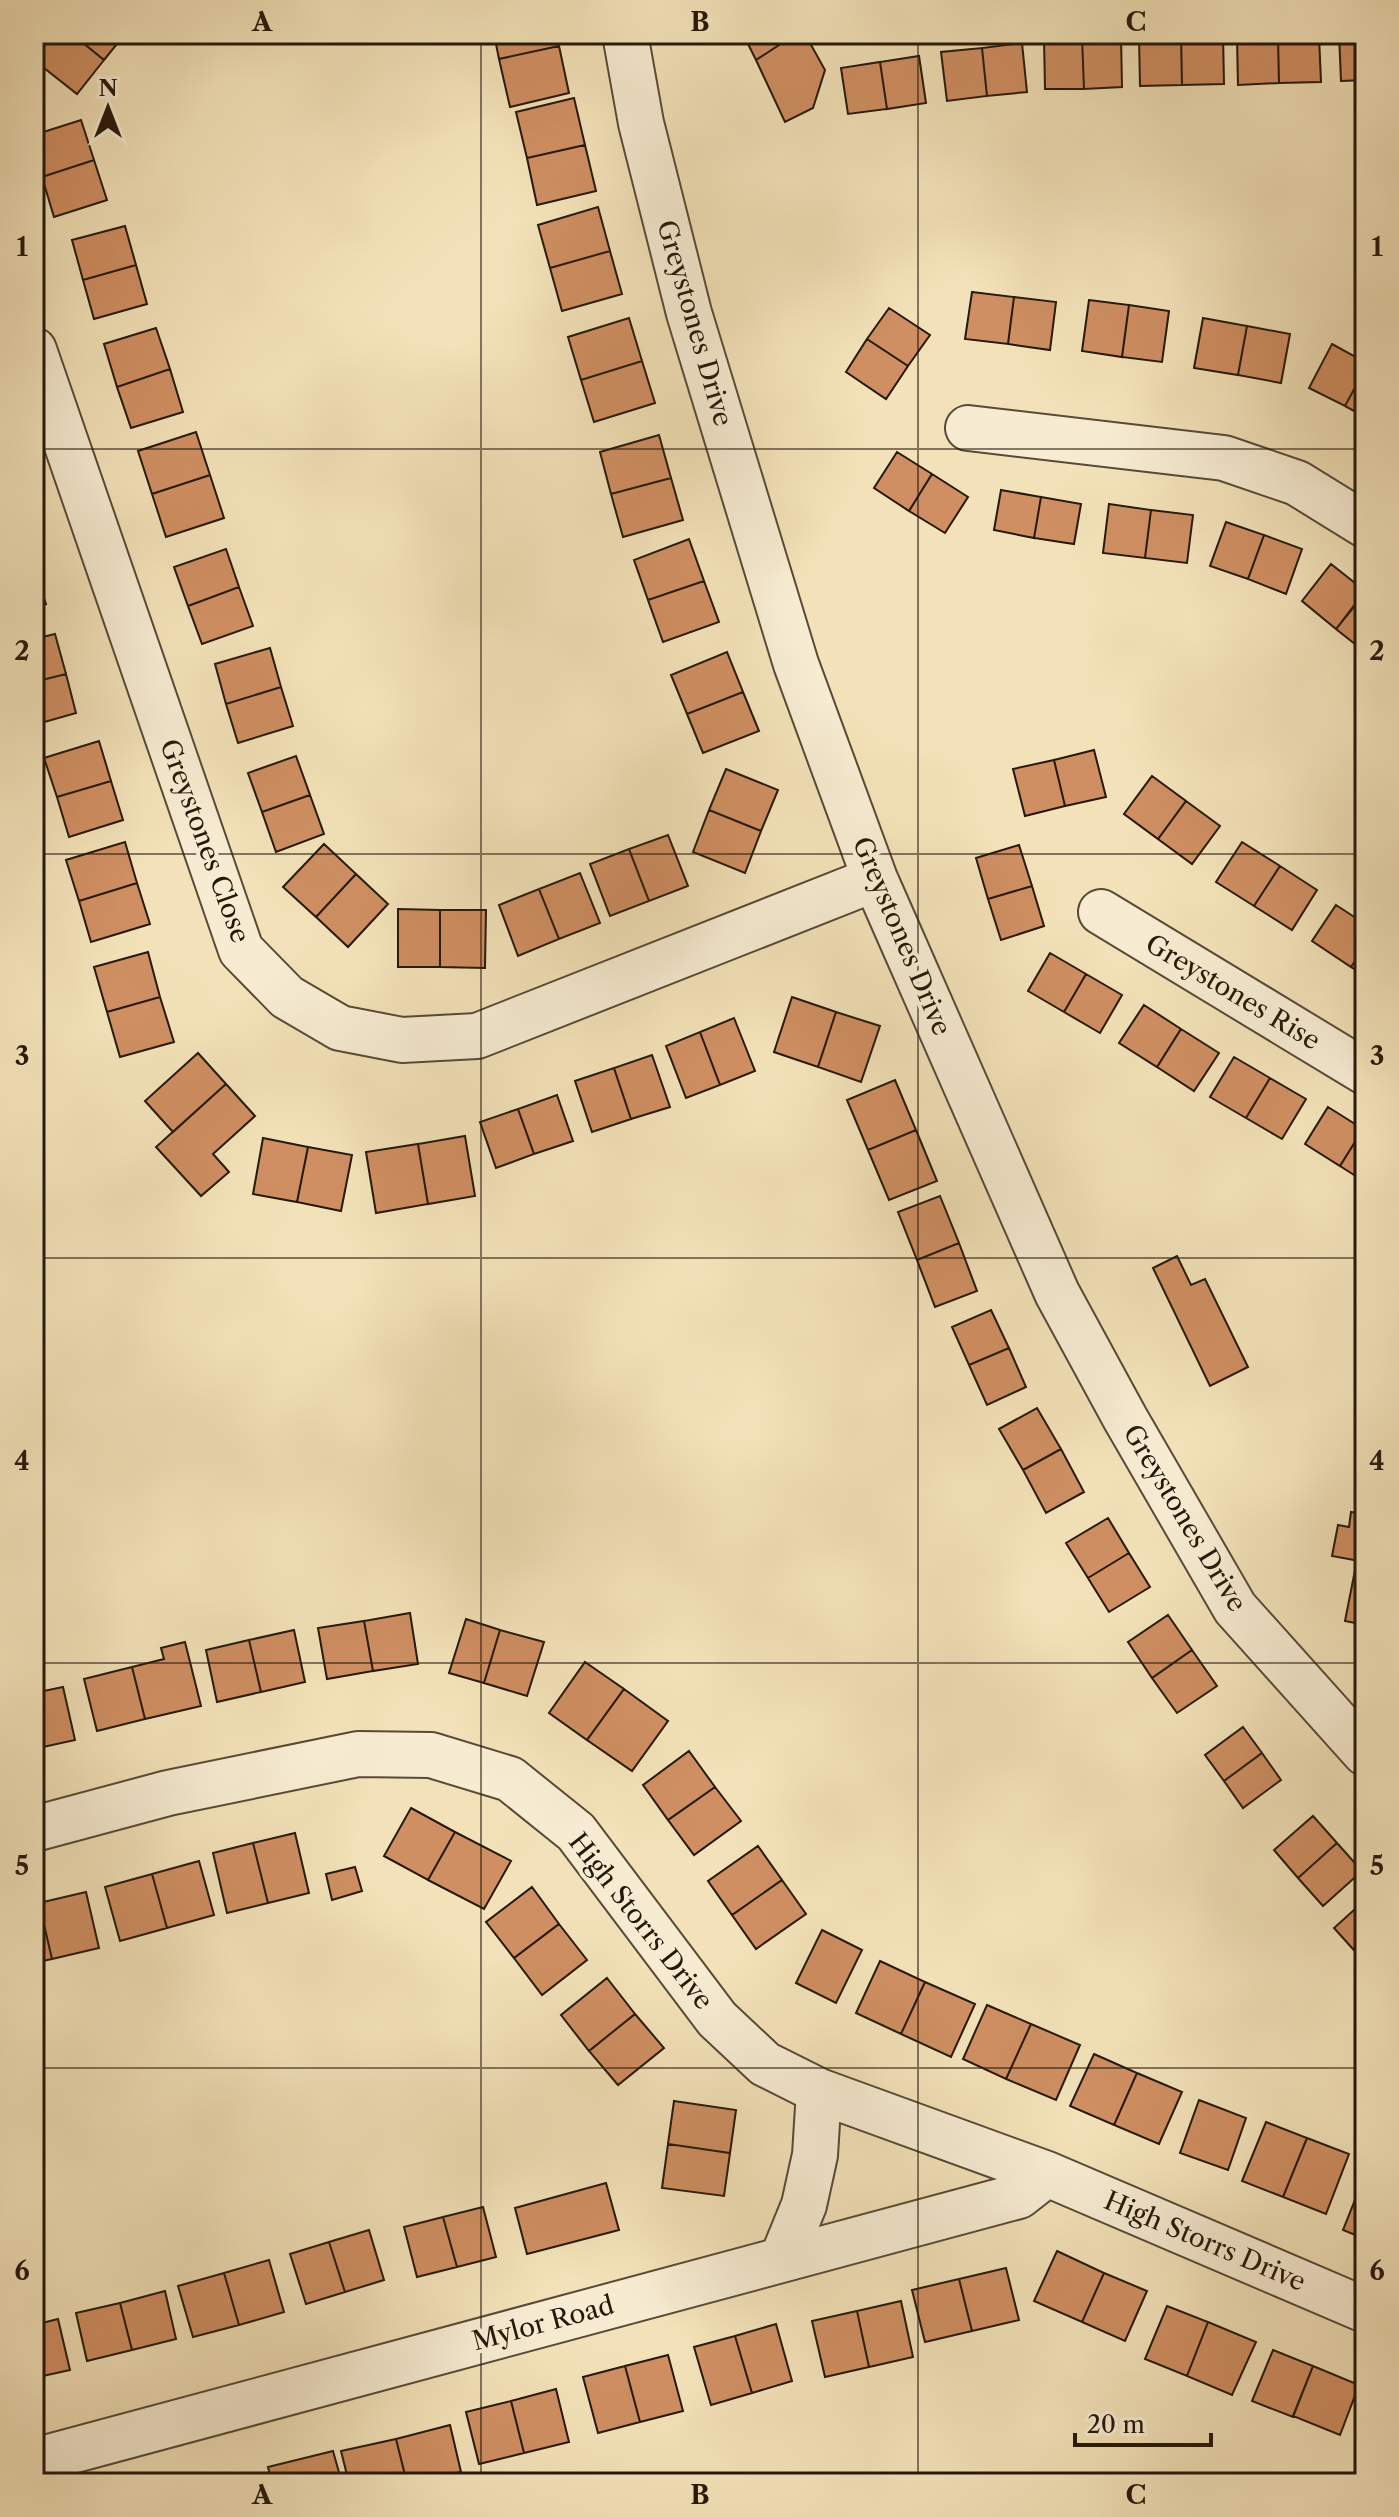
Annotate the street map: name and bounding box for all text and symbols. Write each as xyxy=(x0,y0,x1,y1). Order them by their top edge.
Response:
text: A xyxy=(251,6,273,38)
text: B xyxy=(690,6,710,38)
text: C xyxy=(1126,6,1146,38)
north arrow xyxy=(68,68,148,148)
text: N xyxy=(98,75,118,102)
street label: Greystones Drive xyxy=(650,216,740,430)
text: 1 xyxy=(16,231,28,263)
text: 1 xyxy=(1371,231,1383,263)
text: 2 xyxy=(14,635,30,667)
text: 2 xyxy=(1369,635,1385,667)
street label: Greystones Close xyxy=(153,735,257,947)
street label: Greystones Drive xyxy=(846,832,958,1040)
street label: Greystones Rise xyxy=(1140,927,1326,1057)
text: 3 xyxy=(15,1040,29,1072)
text: 3 xyxy=(1370,1040,1384,1072)
street label: Greystones Drive xyxy=(1117,1419,1253,1617)
text: 4 xyxy=(14,1445,30,1477)
text: 4 xyxy=(1369,1445,1385,1477)
street label: High Storrs Drive xyxy=(562,1826,720,2016)
text: 5 xyxy=(15,1850,29,1882)
text: 5 xyxy=(1370,1850,1384,1882)
street label: High Storrs Drive xyxy=(1100,2184,1310,2298)
text: 6 xyxy=(14,2255,30,2287)
text: 6 xyxy=(1369,2255,1385,2287)
street label: Mylor Road xyxy=(469,2289,617,2357)
scale bar xyxy=(1075,2397,1211,2447)
text: 20 m xyxy=(1087,2410,1145,2439)
text: A xyxy=(251,2479,273,2511)
text: B xyxy=(690,2479,710,2511)
text: C xyxy=(1126,2479,1146,2511)

